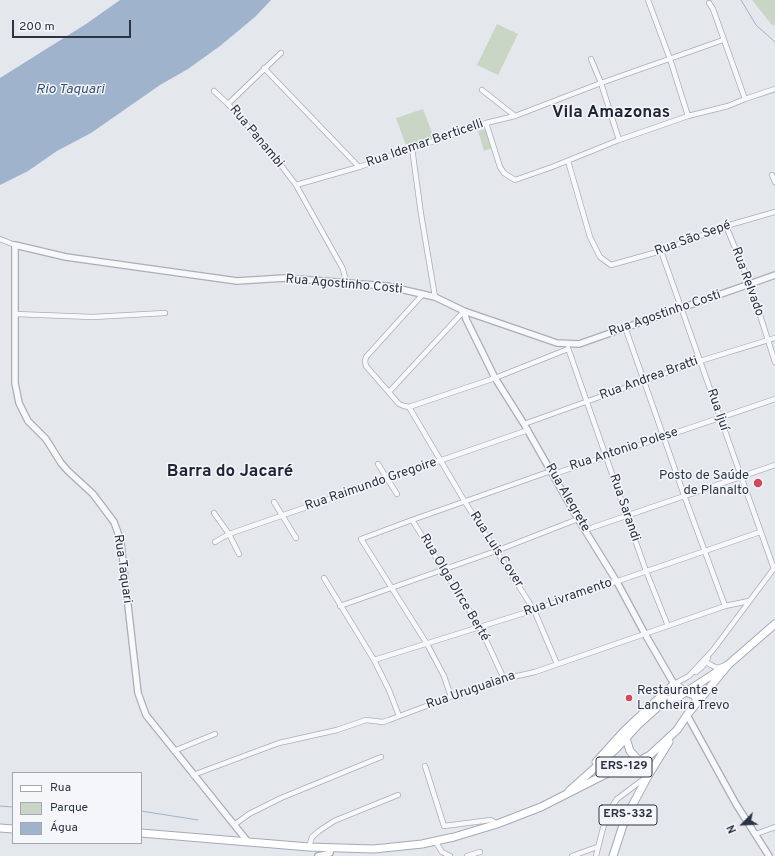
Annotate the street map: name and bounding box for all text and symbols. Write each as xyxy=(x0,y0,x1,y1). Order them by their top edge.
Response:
scale bar xyxy=(14,12,133,38)
text: 200 m xyxy=(19,19,55,35)
water label: Rio Taquari xyxy=(36,82,104,98)
street label: Rua Panambi xyxy=(225,103,287,171)
district label: Vila Amazonas xyxy=(552,104,670,124)
street label: Rua Idemar Berticelli xyxy=(364,117,486,171)
street label: Rua São Sepé xyxy=(653,218,733,260)
street label: Rua Relvado xyxy=(727,245,767,319)
street label: Rua Agostinho Costi xyxy=(285,272,403,298)
street label: Rua Agostinho Costi xyxy=(607,288,723,340)
street label: Rua Andrea Bratti xyxy=(598,354,700,404)
street label: Rua Ijuí xyxy=(703,387,731,433)
street label: Rua Antonio Polese xyxy=(568,425,680,475)
street label: Rua Raimundo Gregoire xyxy=(303,455,439,515)
street label: Rua Alegrete xyxy=(541,461,593,535)
district label: Barra do Jacaré xyxy=(167,463,293,483)
place label: Posto de Saúde de Planalto xyxy=(659,468,749,499)
street label: Rua Sarandi xyxy=(605,472,643,544)
marker: Posto de Saúde de Planalto xyxy=(752,477,764,489)
street label: Rua Luis Cover xyxy=(466,509,526,591)
street label: Rua Olga DIrce Berté xyxy=(416,531,492,645)
street label: Rua Taquari xyxy=(109,533,135,605)
street label: Rua Livramento xyxy=(522,576,614,620)
street label: Rua Uruguaiana xyxy=(424,668,518,714)
place label: Restaurante e Lancheira Trevo xyxy=(637,683,730,714)
marker: Restaurante e Lancheira Trevo xyxy=(624,693,634,703)
road number: ERS-129 xyxy=(596,757,652,777)
legend xyxy=(12,772,142,844)
text: Rua xyxy=(50,780,71,796)
text: Parque xyxy=(50,800,88,816)
north arrow xyxy=(723,804,763,844)
road number: ERS-332 xyxy=(599,805,657,825)
text: Água xyxy=(50,820,78,836)
text: N xyxy=(724,822,740,835)

